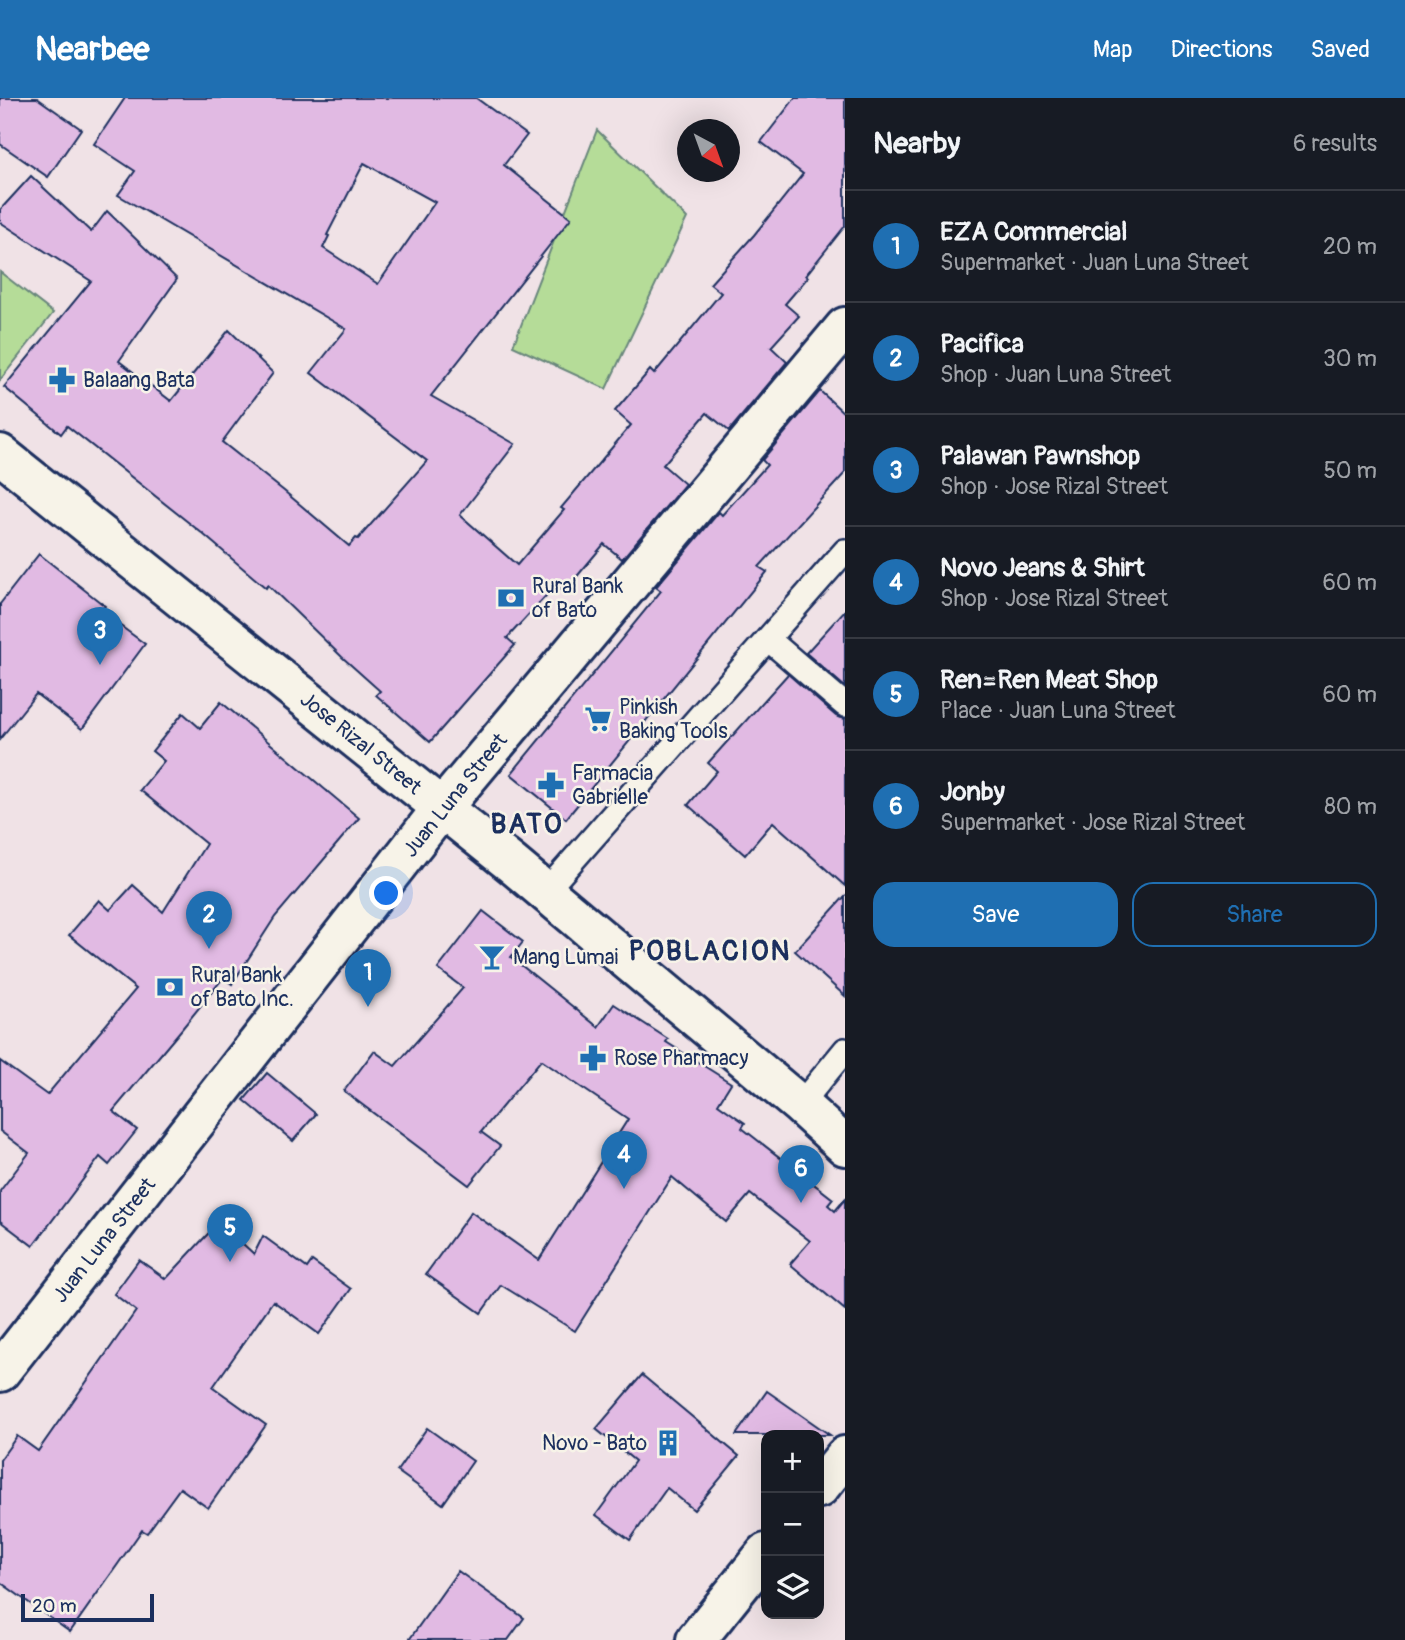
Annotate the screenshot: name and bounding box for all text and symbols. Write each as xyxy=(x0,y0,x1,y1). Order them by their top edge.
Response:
text: Nearbee xyxy=(35,29,149,70)
text: Map xyxy=(1093,35,1133,64)
text: Directions xyxy=(1171,35,1272,64)
text: Saved xyxy=(1310,35,1370,64)
north arrow xyxy=(677,119,740,182)
text: Nearby xyxy=(873,125,960,162)
text: 6 results xyxy=(1293,129,1377,158)
text: EZA Commercial xyxy=(940,216,1127,248)
text: 1 xyxy=(892,232,901,261)
text: 20 m xyxy=(1323,232,1377,261)
text: Supermarket · Juan Luna Street xyxy=(940,248,1249,277)
text: Pacifica xyxy=(940,328,1024,360)
text: 2 xyxy=(890,344,902,373)
text: 30 m xyxy=(1323,344,1377,373)
text: Shop · Juan Luna Street xyxy=(940,360,1171,389)
pharmacy icon: Balaang Bata xyxy=(47,365,77,395)
place label: Balaang Bata xyxy=(83,367,195,394)
text: Palawan Pawnshop xyxy=(940,440,1140,472)
text: 3 xyxy=(890,456,902,485)
text: 50 m xyxy=(1323,456,1377,485)
text: Shop · Jose Rizal Street xyxy=(940,472,1168,501)
text: Novo Jeans & Shirt xyxy=(940,552,1145,584)
text: 4 xyxy=(889,568,903,597)
text: 60 m xyxy=(1322,568,1377,597)
place label: Rural Bank of Bato xyxy=(532,573,623,624)
bank icon: Rural Bank of Bato xyxy=(496,583,526,613)
text: Shop · Jose Rizal Street xyxy=(940,584,1168,613)
pin: 3 xyxy=(77,607,123,665)
text: Ren=Ren Meat Shop xyxy=(940,664,1158,696)
text: 5 xyxy=(890,680,902,709)
text: 60 m xyxy=(1322,680,1377,709)
street label: Jose Rizal Street xyxy=(294,686,427,801)
place label: Pinkish Baking Tools xyxy=(619,694,728,745)
text: Place · Juan Luna Street xyxy=(940,696,1176,725)
supermarket icon: Pinkish Baking Tools xyxy=(583,704,613,734)
street label: Juan Luna Street xyxy=(397,727,514,863)
place label: Farmacia Gabrielle xyxy=(572,760,653,811)
pharmacy icon: Farmacia Gabrielle xyxy=(536,770,566,800)
text: Jonby xyxy=(940,776,1005,808)
text: 6 xyxy=(889,792,903,821)
text: 80 m xyxy=(1324,792,1377,821)
district label: BATO xyxy=(490,807,564,842)
text: Supermarket · Jose Rizal Street xyxy=(940,808,1245,837)
your location xyxy=(369,876,403,910)
button: Save xyxy=(873,882,1118,947)
button: Share xyxy=(1132,882,1377,947)
pin: 2 xyxy=(186,891,232,949)
district label: POBLACION xyxy=(629,934,791,969)
bar icon: Mang Lumai xyxy=(477,942,507,972)
place label: Mang Lumai xyxy=(513,944,618,971)
pin: 1 xyxy=(345,949,391,1007)
place label: Rural Bank of Bato Inc. xyxy=(191,962,294,1013)
bank icon: Rural Bank of Bato Inc. xyxy=(155,972,185,1002)
pharmacy icon: Rose Pharmacy xyxy=(578,1043,608,1073)
place label: Rose Pharmacy xyxy=(614,1045,749,1072)
pin: 4 xyxy=(601,1131,647,1189)
pin: 6 xyxy=(778,1145,824,1203)
street label: Juan Luna Street xyxy=(47,1172,162,1308)
pin: 5 xyxy=(207,1204,253,1262)
building icon: Novo - Bato xyxy=(653,1428,683,1458)
place label: Novo - Bato xyxy=(542,1430,647,1457)
map controls xyxy=(761,1430,824,1619)
button: + xyxy=(761,1430,824,1493)
button: − xyxy=(761,1493,824,1556)
button: layers xyxy=(761,1556,824,1619)
scale bar xyxy=(21,1591,154,1623)
text: 20 m xyxy=(32,1594,77,1618)

